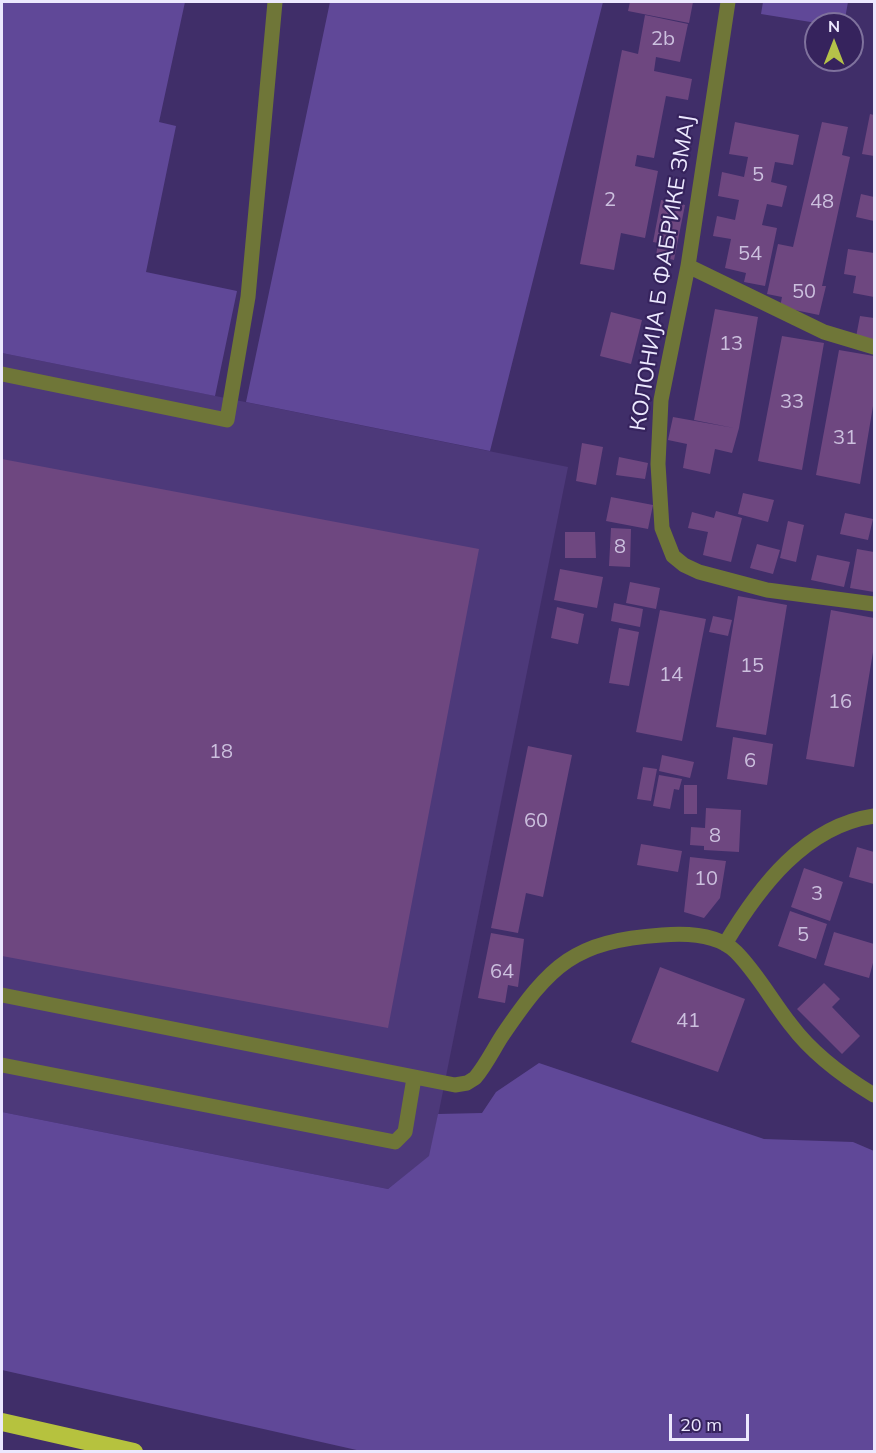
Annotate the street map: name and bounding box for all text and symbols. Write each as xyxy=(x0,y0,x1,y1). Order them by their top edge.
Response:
north arrow xyxy=(804,12,864,72)
text: N xyxy=(828,16,840,36)
house number: 2b xyxy=(651,27,675,51)
street label: КОЛОНИЈА Б ФАБРИКЕ ЗМАЈ xyxy=(625,113,701,433)
house number: 5 xyxy=(752,163,764,187)
house number: 2 xyxy=(604,188,616,212)
house number: 48 xyxy=(810,190,834,214)
house number: 54 xyxy=(738,242,762,266)
house number: 50 xyxy=(792,280,816,304)
house number: 13 xyxy=(719,332,743,356)
house number: 33 xyxy=(780,390,804,414)
house number: 31 xyxy=(833,426,857,450)
house number: 8 xyxy=(614,535,626,559)
house number: 15 xyxy=(740,654,764,678)
house number: 14 xyxy=(659,663,683,687)
house number: 16 xyxy=(828,690,852,714)
house number: 18 xyxy=(209,740,233,764)
house number: 6 xyxy=(744,749,756,773)
house number: 60 xyxy=(524,809,548,833)
house number: 8 xyxy=(709,824,721,848)
house number: 10 xyxy=(694,867,718,891)
house number: 3 xyxy=(811,882,823,906)
house number: 5 xyxy=(797,923,809,947)
house number: 64 xyxy=(490,960,514,984)
house number: 41 xyxy=(676,1009,700,1033)
scale bar xyxy=(672,1402,752,1440)
text: 20 m xyxy=(680,1413,722,1436)

